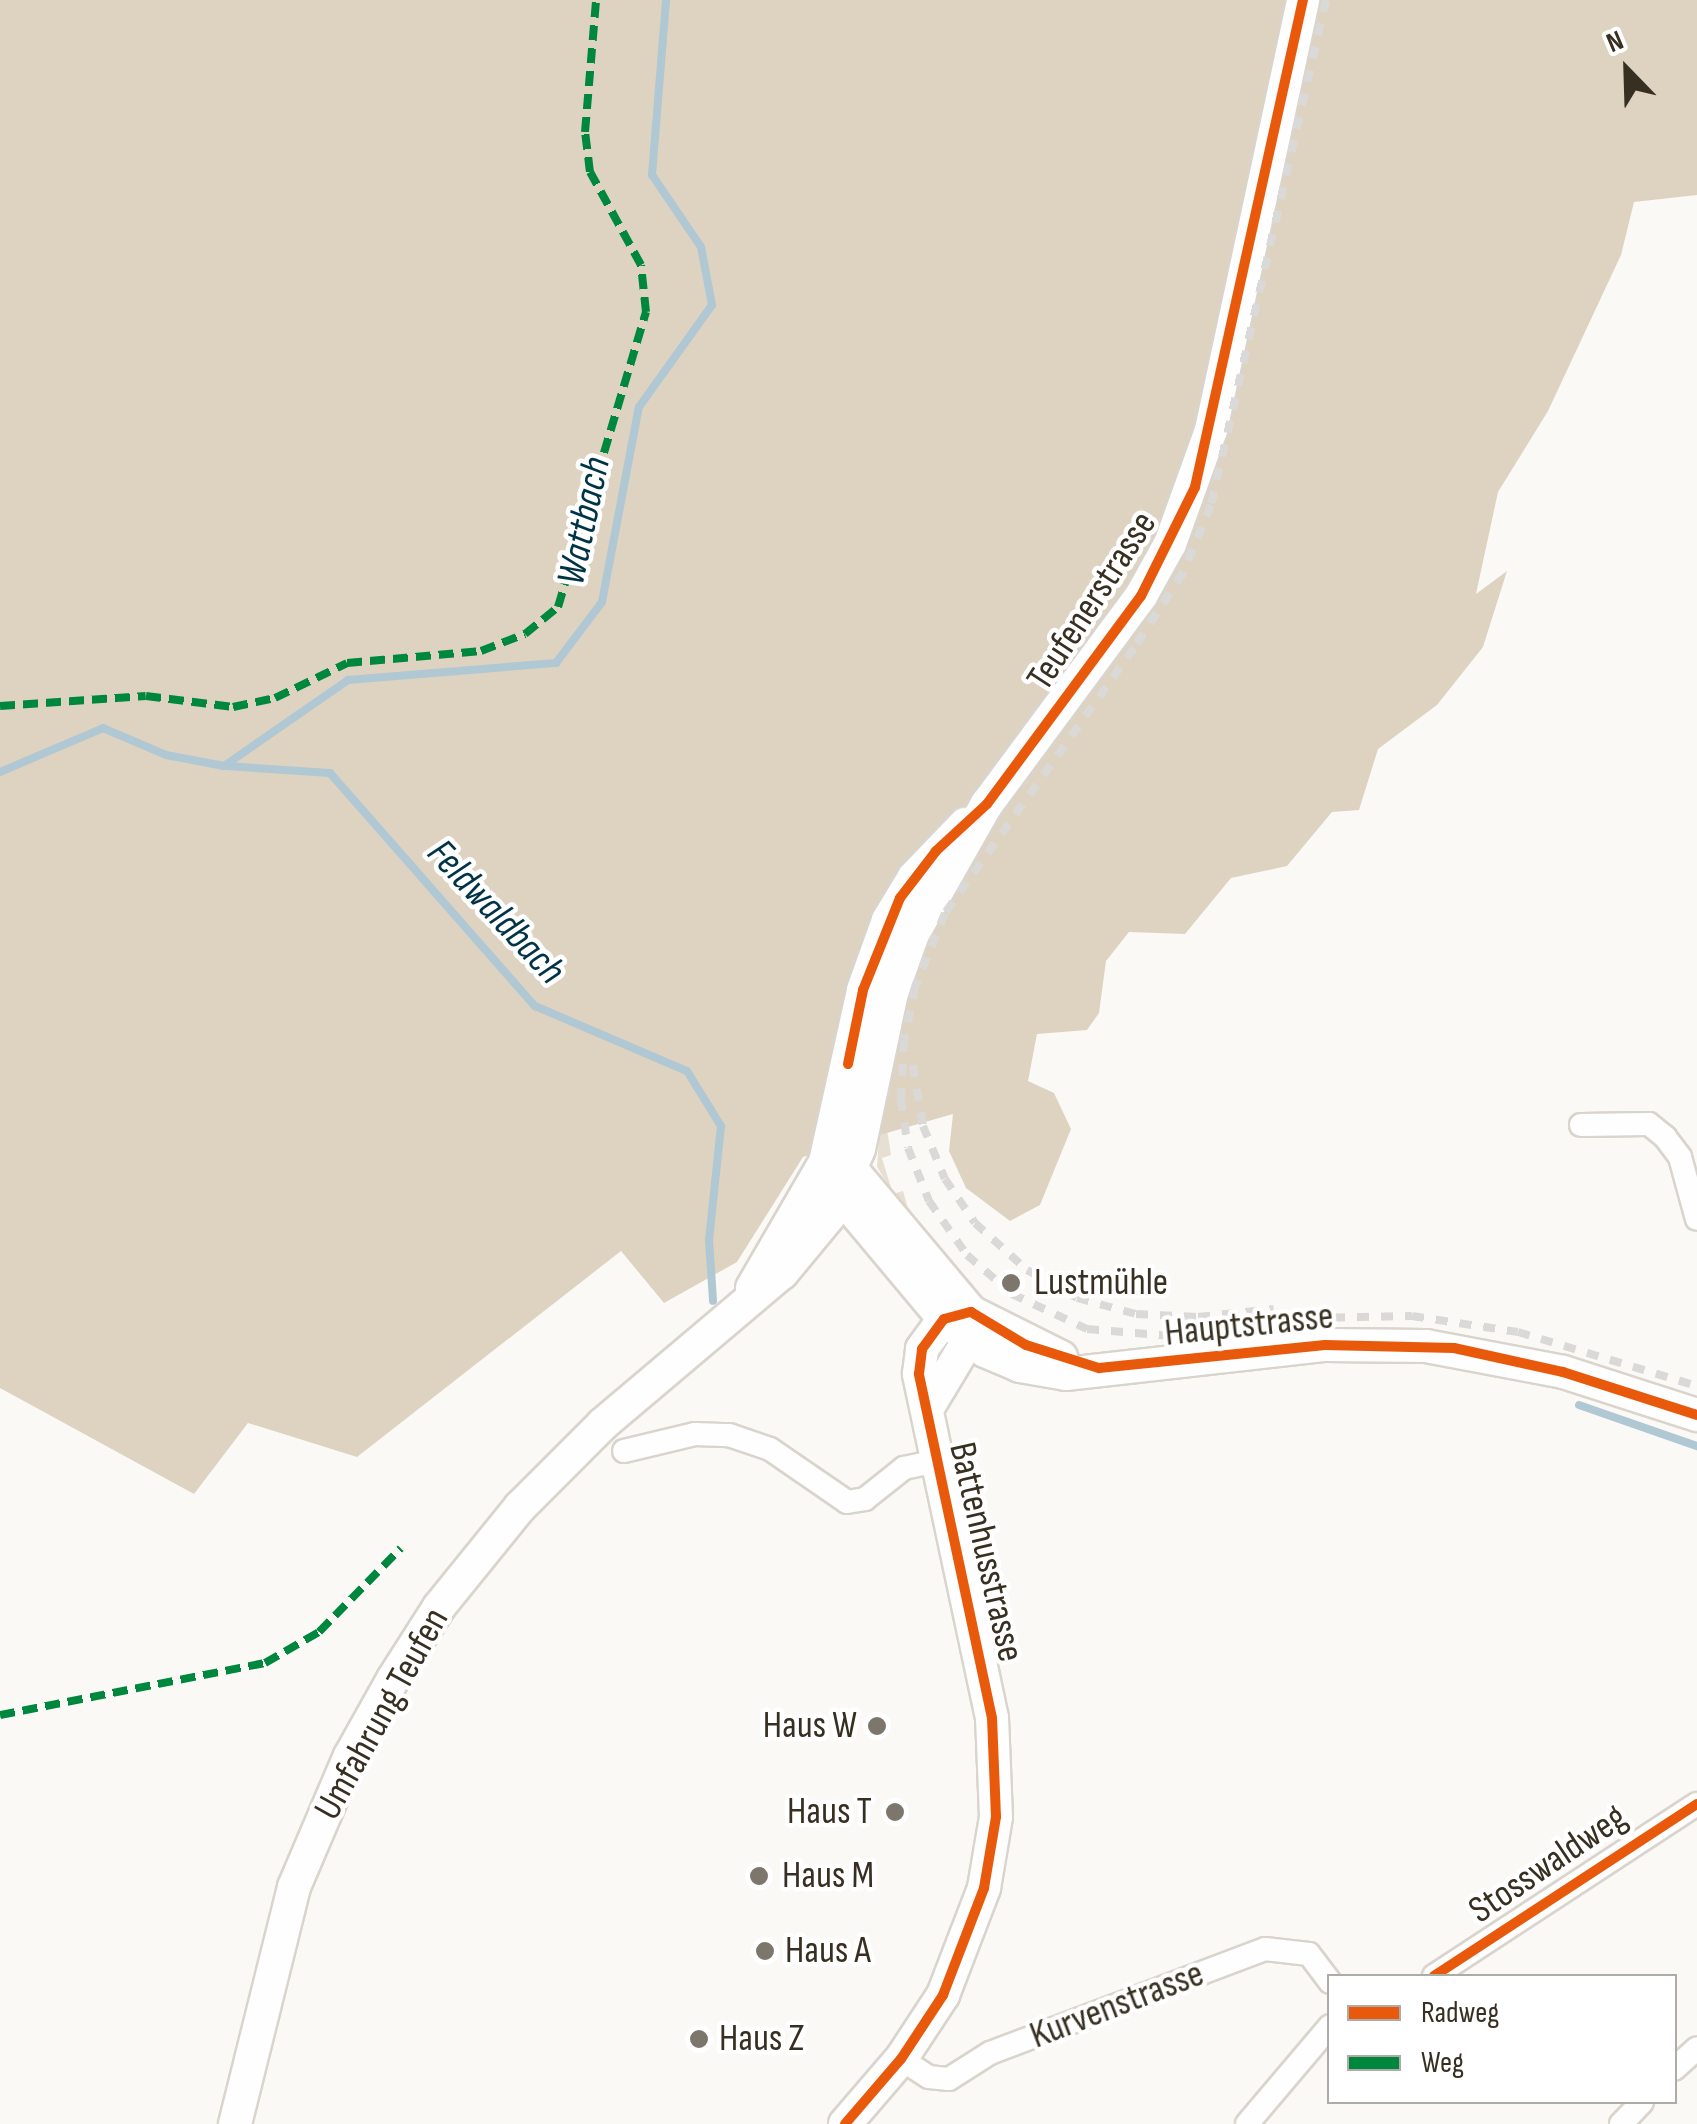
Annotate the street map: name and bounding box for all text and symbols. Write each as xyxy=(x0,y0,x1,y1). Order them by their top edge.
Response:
north arrow xyxy=(1577,20,1677,120)
text: N xyxy=(1602,24,1628,60)
water label: Wattbach xyxy=(547,453,621,589)
street label: Teufenerstrasse xyxy=(1017,503,1167,699)
water label: Feldwaldbach xyxy=(417,830,575,994)
place label: Lustmühle xyxy=(1034,1260,1168,1306)
marker: Lustmühle xyxy=(998,1270,1024,1296)
street label: Hauptstrasse xyxy=(1162,1293,1336,1357)
street label: Battenhusstrasse xyxy=(939,1438,1033,1666)
street label: Umfahrung Teufen xyxy=(305,1600,459,1828)
place label: Haus W xyxy=(763,1703,857,1749)
marker: Haus W xyxy=(866,1715,888,1737)
place label: Haus T xyxy=(787,1789,872,1835)
street label: Stosswaldweg xyxy=(1461,1795,1635,1933)
marker: Haus T xyxy=(882,1799,908,1825)
place label: Haus M xyxy=(782,1853,874,1899)
marker: Haus M xyxy=(746,1863,772,1889)
place label: Haus A xyxy=(785,1928,871,1974)
marker: Haus A xyxy=(754,1940,776,1962)
street label: Kurvenstrasse xyxy=(1024,1951,1210,2059)
legend xyxy=(1327,1974,1677,2104)
text: Radweg xyxy=(1421,1995,1499,2031)
place label: Haus Z xyxy=(719,2016,804,2062)
marker: Haus Z xyxy=(688,2028,710,2050)
text: Weg xyxy=(1421,2045,1464,2081)

